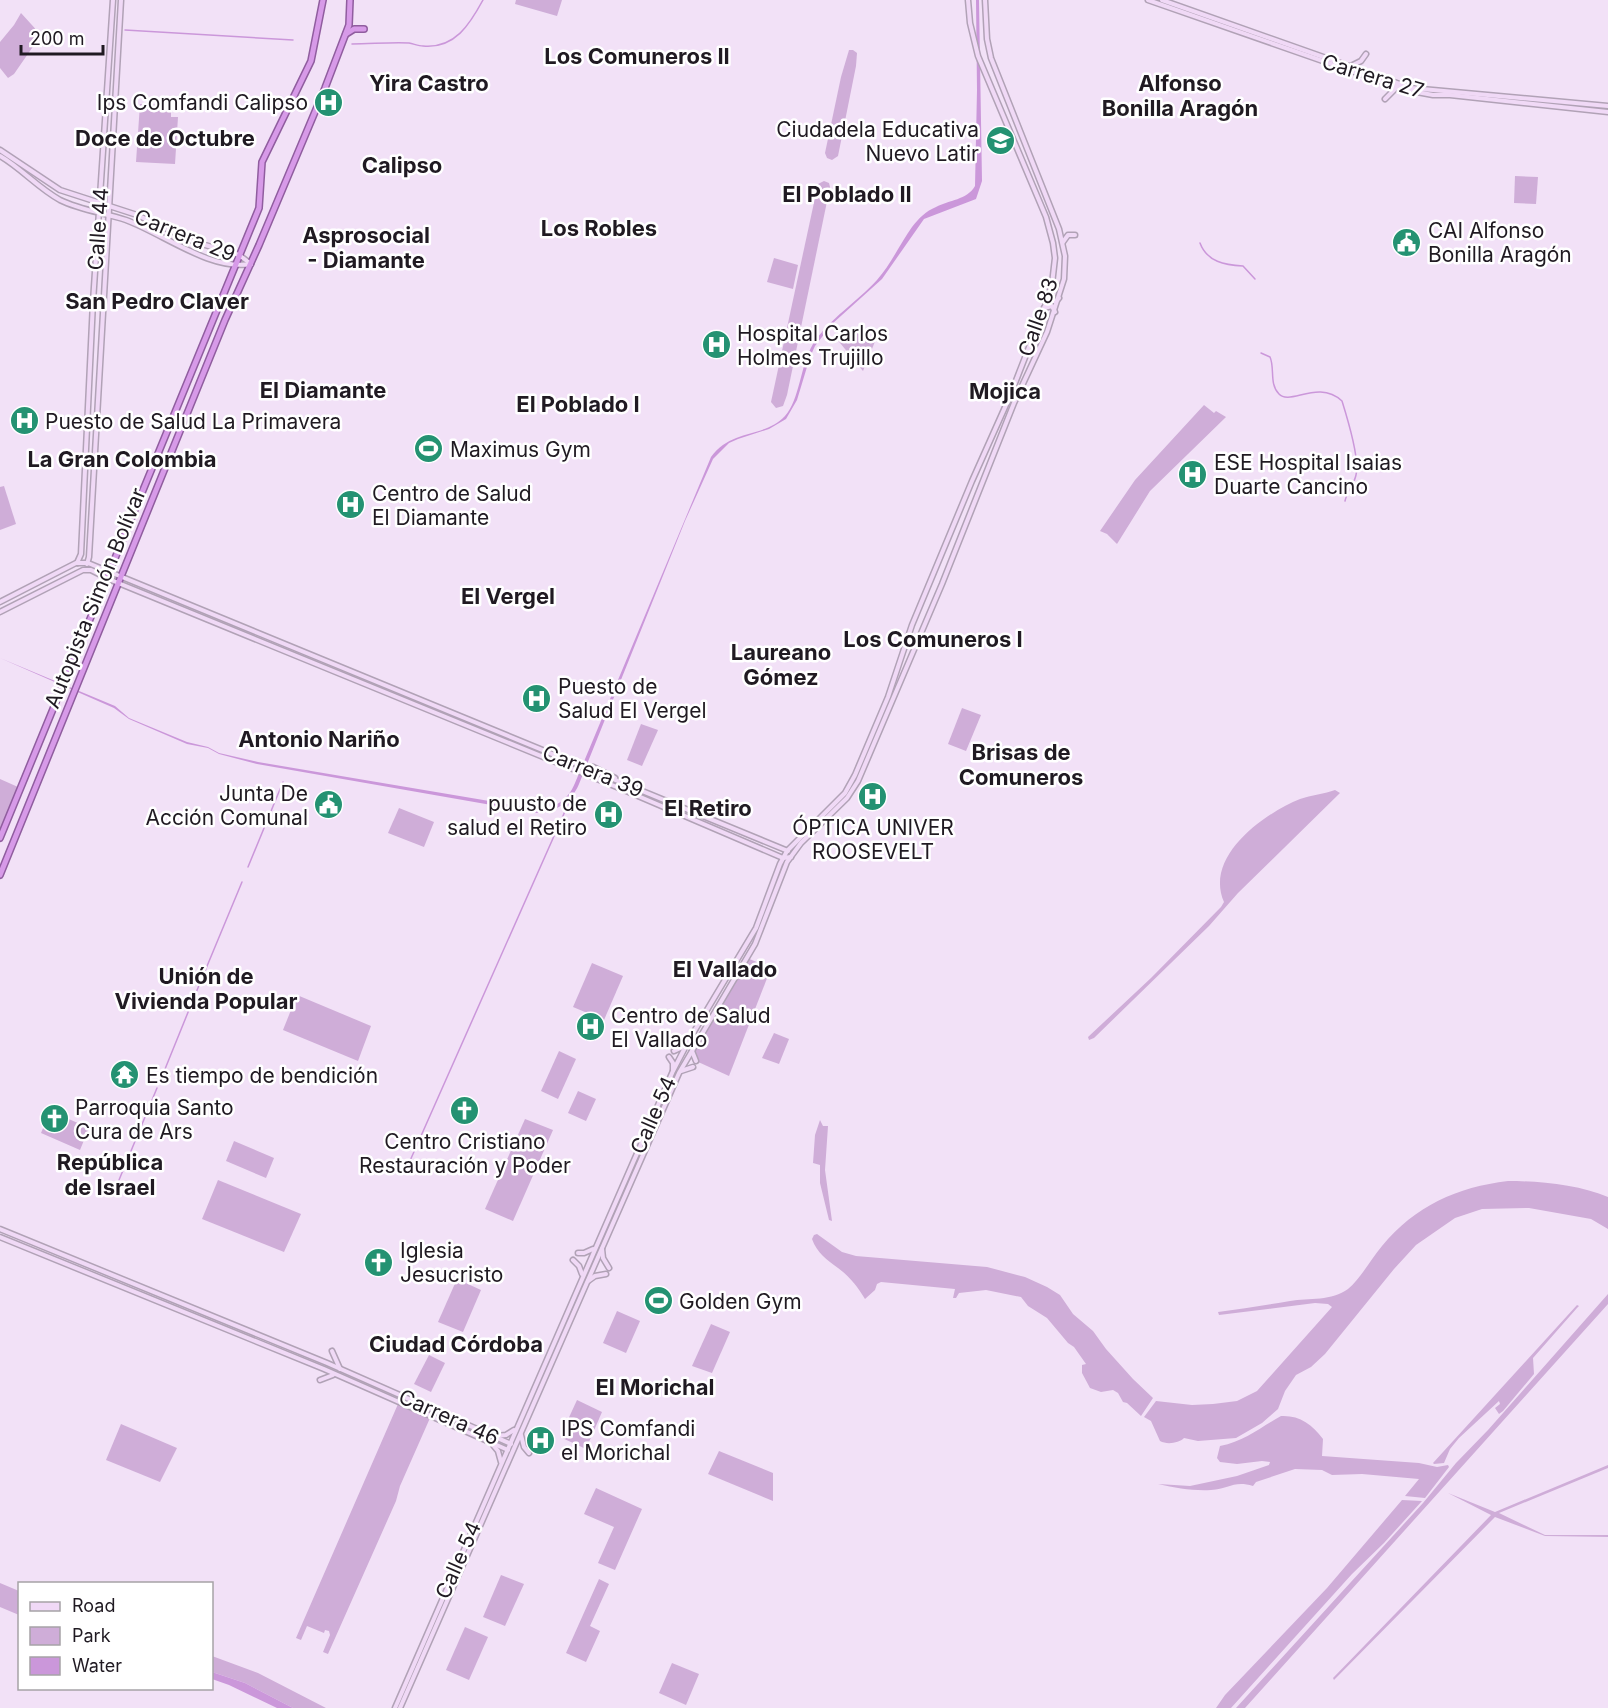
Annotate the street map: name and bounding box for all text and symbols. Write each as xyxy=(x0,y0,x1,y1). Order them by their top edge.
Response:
scale bar xyxy=(21,18,104,56)
text: 200 m xyxy=(30,28,85,49)
district label: Los Comuneros II xyxy=(544,43,730,69)
street label: Carrera 27 xyxy=(1319,49,1427,103)
district label: Yira Castro xyxy=(369,70,489,96)
district label: Alfonso Bonilla Aragón xyxy=(1102,70,1258,121)
hospital icon: Ips Comfandi Calipso xyxy=(313,86,345,118)
place label: Ips Comfandi Calipso xyxy=(97,90,308,115)
place label: Ciudadela Educativa Nuevo Latir xyxy=(776,117,979,166)
district label: Doce de Octubre xyxy=(75,125,255,151)
school or university icon: Ciudadela Educativa Nuevo Latir xyxy=(984,125,1016,157)
district label: Calipso xyxy=(362,152,442,178)
district label: El Poblado II xyxy=(782,181,912,207)
street label: Calle 44 xyxy=(83,187,113,271)
street label: Carrera 29 xyxy=(131,203,239,267)
district label: Los Robles xyxy=(541,215,657,241)
place label: CAI Alfonso Bonilla Aragón xyxy=(1428,218,1572,267)
district label: Asprosocial - Diamante xyxy=(302,222,430,273)
public building icon: CAI Alfonso Bonilla Aragón xyxy=(1391,226,1423,258)
street label: Calle 83 xyxy=(1013,274,1063,360)
district label: San Pedro Claver xyxy=(65,288,249,314)
place label: Hospital Carlos Holmes Trujillo xyxy=(737,321,888,370)
hospital icon: Hospital Carlos Holmes Trujillo xyxy=(700,329,732,361)
district label: El Diamante xyxy=(260,377,386,403)
district label: Mojica xyxy=(969,378,1041,404)
district label: El Poblado I xyxy=(516,391,640,417)
hospital icon: Puesto de Salud La Primavera xyxy=(8,405,40,437)
place label: Puesto de Salud La Primavera xyxy=(45,409,341,434)
sports icon: Maximus Gym xyxy=(413,433,445,465)
place label: Maximus Gym xyxy=(450,437,591,462)
district label: La Gran Colombia xyxy=(27,446,217,472)
place label: ESE Hospital Isaias Duarte Cancino xyxy=(1214,450,1402,499)
hospital icon: ESE Hospital Isaias Duarte Cancino xyxy=(1177,458,1209,490)
place label: Centro de Salud El Diamante xyxy=(372,481,532,530)
street label: Autopista Simón Bolívar xyxy=(39,484,151,712)
hospital icon: Centro de Salud El Diamante xyxy=(335,489,367,521)
district label: El Vergel xyxy=(461,583,555,609)
district label: Los Comuneros I xyxy=(843,626,1023,652)
district label: Laureano Gómez xyxy=(731,639,831,690)
place label: Puesto de Salud El Vergel xyxy=(558,674,707,723)
hospital icon: Puesto de Salud El Vergel xyxy=(521,682,553,714)
district label: Antonio Nariño xyxy=(238,726,400,752)
street label: Carrera 39 xyxy=(539,739,647,803)
district label: Brisas de Comuneros xyxy=(959,739,1083,790)
hospital icon: ÓPTICA UNIVER ROOSEVELT xyxy=(857,780,889,812)
place label: Junta De Acción Comunal xyxy=(145,781,308,830)
public building icon: Junta De Acción Comunal xyxy=(313,789,345,821)
place label: puusto de salud el Retiro xyxy=(447,791,587,840)
district label: El Retiro xyxy=(664,795,752,821)
hospital icon: puusto de salud el Retiro xyxy=(592,799,624,831)
place label: ÓPTICA UNIVER ROOSEVELT xyxy=(792,814,954,864)
district label: El Vallado xyxy=(673,956,777,982)
district label: Unión de Vivienda Popular xyxy=(114,963,298,1014)
place label: Centro de Salud El Vallado xyxy=(611,1003,771,1052)
hospital icon: Centro de Salud El Vallado xyxy=(574,1011,606,1043)
temple icon: Es tiempo de bendición xyxy=(109,1059,141,1091)
place label: Es tiempo de bendición xyxy=(146,1063,378,1088)
street label: Calle 54 xyxy=(625,1073,681,1157)
church icon: Centro Cristiano Restauración y Poder xyxy=(449,1094,481,1126)
place label: Parroquia Santo Cura de Ars xyxy=(75,1095,234,1144)
church icon: Parroquia Santo Cura de Ars xyxy=(38,1103,70,1135)
place label: Centro Cristiano Restauración y Poder xyxy=(359,1129,571,1178)
district label: República de Israel xyxy=(57,1149,163,1200)
place label: Iglesia Jesucristo xyxy=(400,1238,503,1287)
church icon: Iglesia Jesucristo xyxy=(363,1246,395,1278)
sports icon: Golden Gym xyxy=(642,1285,674,1317)
place label: Golden Gym xyxy=(679,1289,802,1314)
district label: Ciudad Córdoba xyxy=(369,1331,543,1357)
district label: El Morichal xyxy=(596,1374,714,1400)
street label: Carrera 46 xyxy=(395,1384,503,1450)
place label: IPS Comfandi el Morichal xyxy=(561,1416,695,1465)
hospital icon: IPS Comfandi el Morichal xyxy=(524,1424,556,1456)
street label: Calle 54 xyxy=(430,1518,486,1602)
legend xyxy=(18,1582,213,1690)
text: Road xyxy=(72,1595,115,1616)
text: Park xyxy=(72,1625,111,1646)
text: Water xyxy=(72,1655,122,1676)

